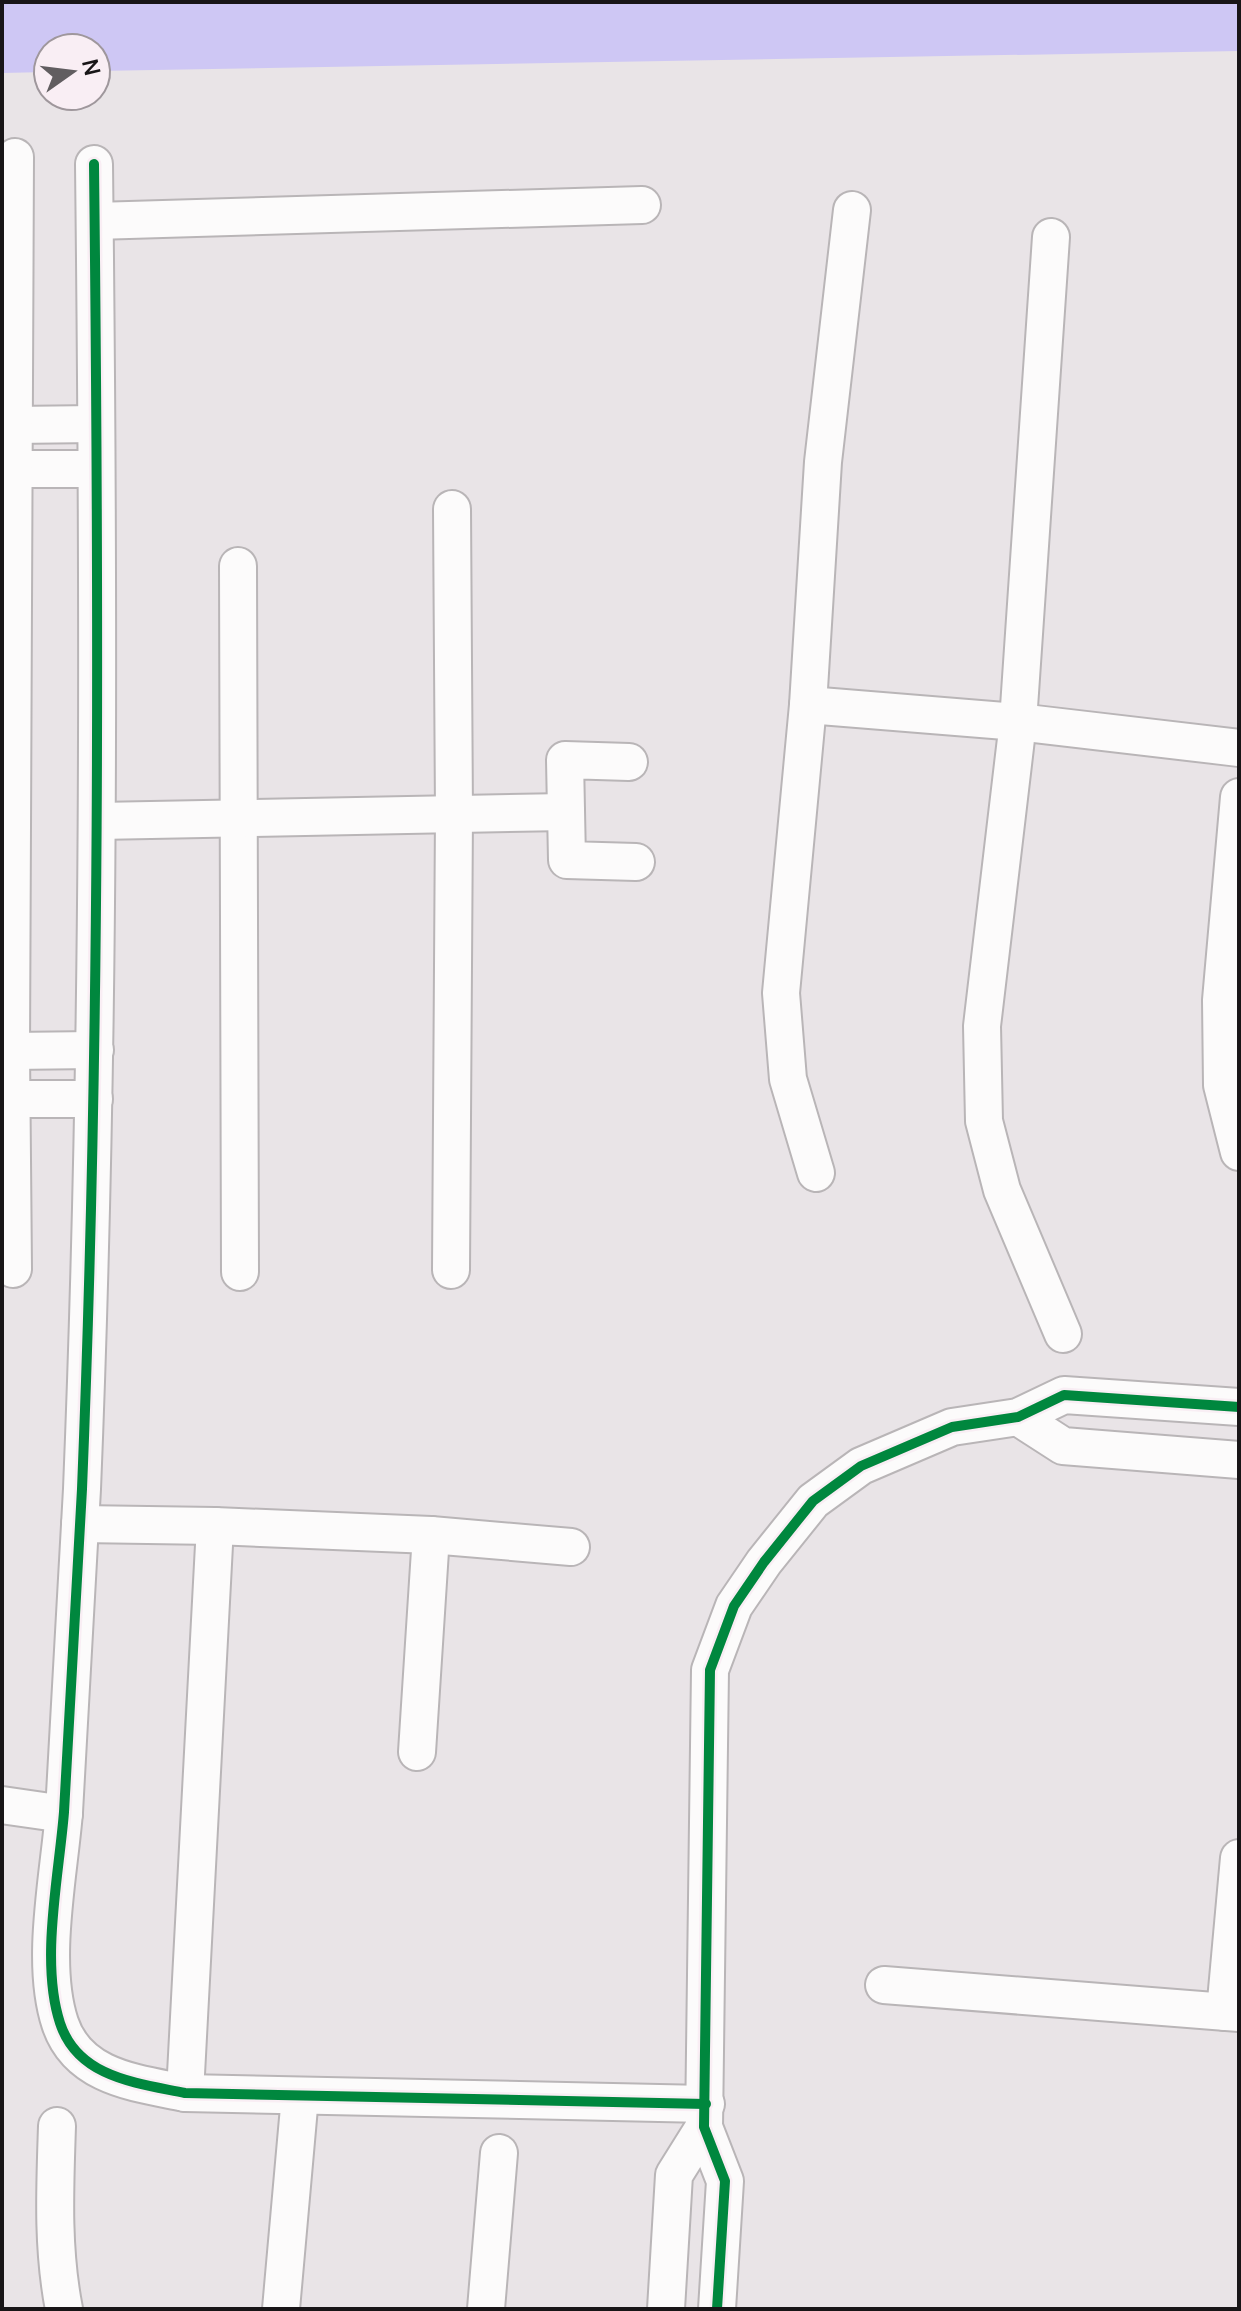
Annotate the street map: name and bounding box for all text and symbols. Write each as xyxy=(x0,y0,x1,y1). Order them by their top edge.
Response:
north arrow xyxy=(32,32,112,112)
text: N xyxy=(75,56,108,78)

